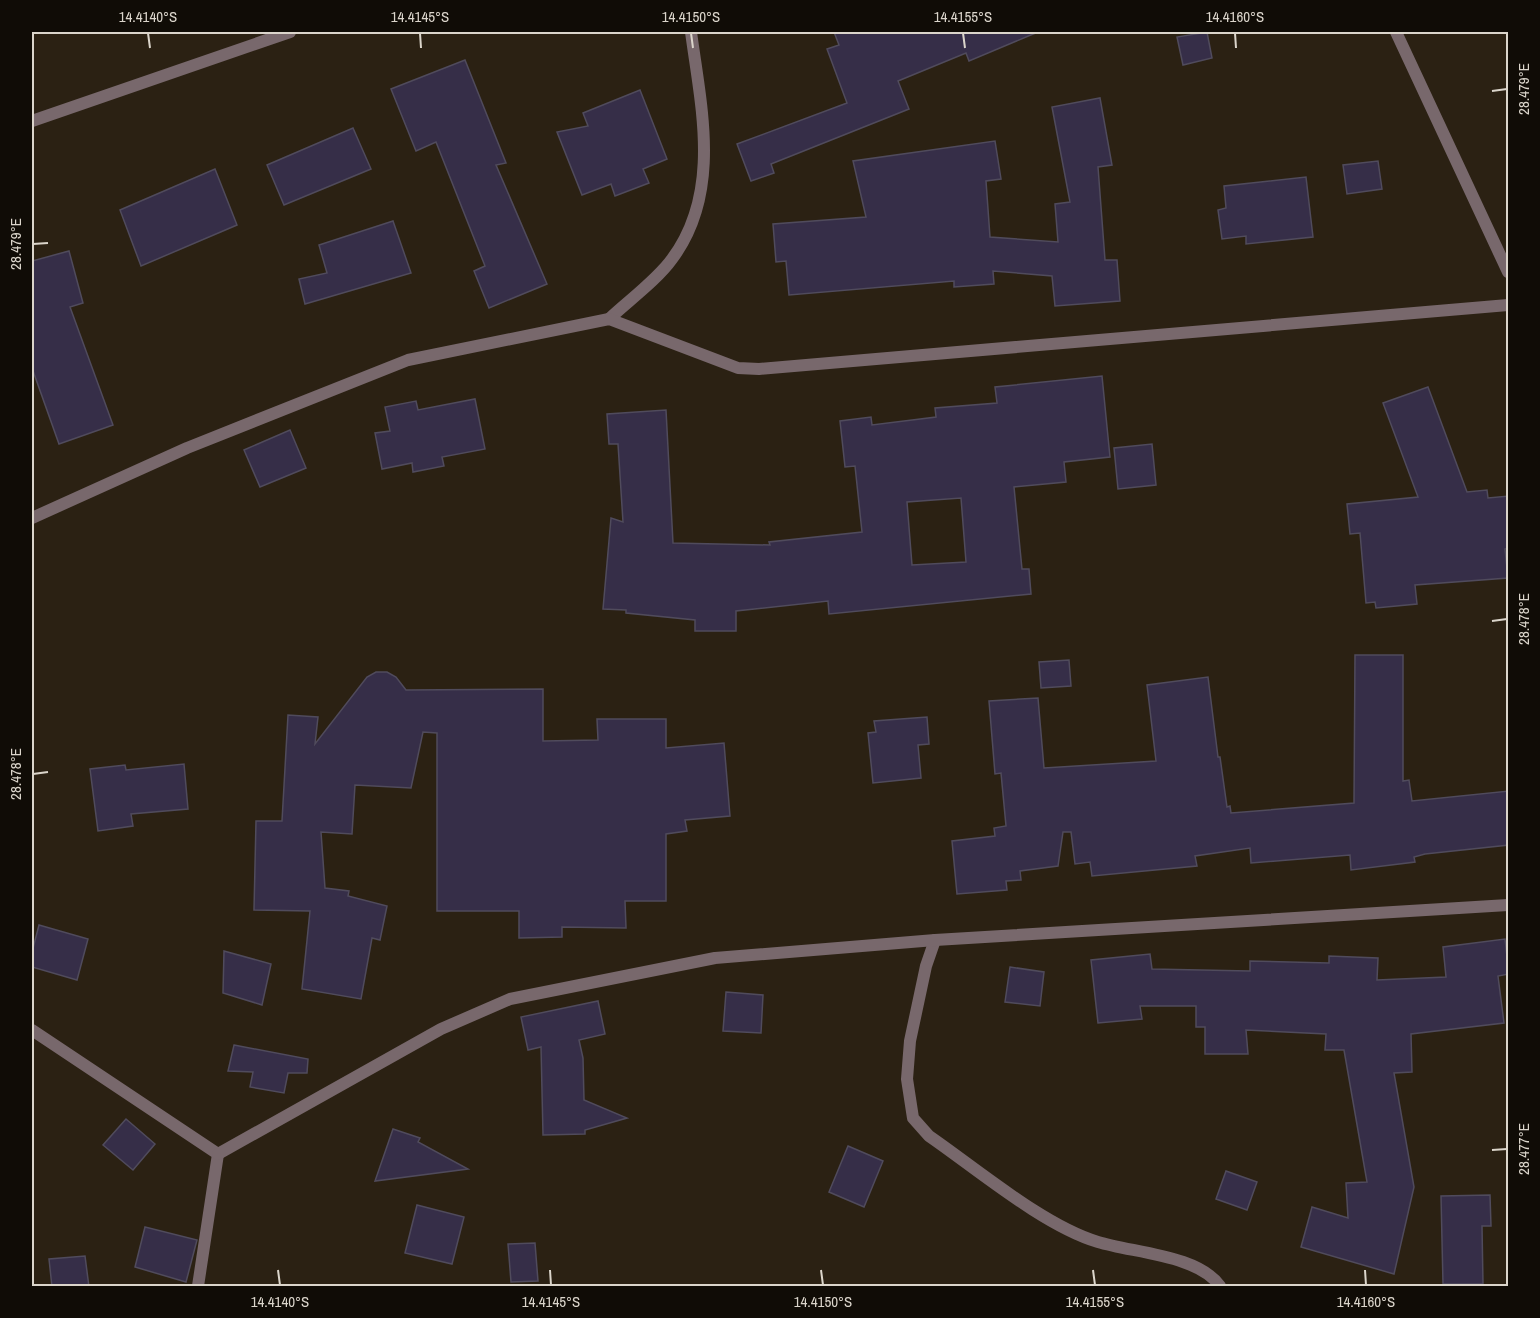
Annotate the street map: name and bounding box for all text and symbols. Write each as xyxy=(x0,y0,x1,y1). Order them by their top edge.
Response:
text: 14.4140°S xyxy=(119,6,177,27)
text: 14.4145°S xyxy=(391,6,449,27)
text: 14.4150°S xyxy=(662,6,720,27)
text: 14.4155°S xyxy=(934,6,992,27)
text: 14.4160°S xyxy=(1206,6,1264,27)
text: 28.479°E xyxy=(1513,63,1534,115)
text: 28.479°E xyxy=(5,218,26,270)
text: 28.478°E xyxy=(1513,593,1534,645)
text: 28.478°E xyxy=(5,748,26,800)
text: 28.477°E xyxy=(1513,1123,1534,1175)
text: 14.4140°S xyxy=(251,1291,309,1312)
text: 14.4145°S xyxy=(522,1291,580,1312)
text: 14.4150°S xyxy=(794,1291,852,1312)
text: 14.4155°S xyxy=(1066,1291,1124,1312)
text: 14.4160°S xyxy=(1337,1291,1395,1312)

